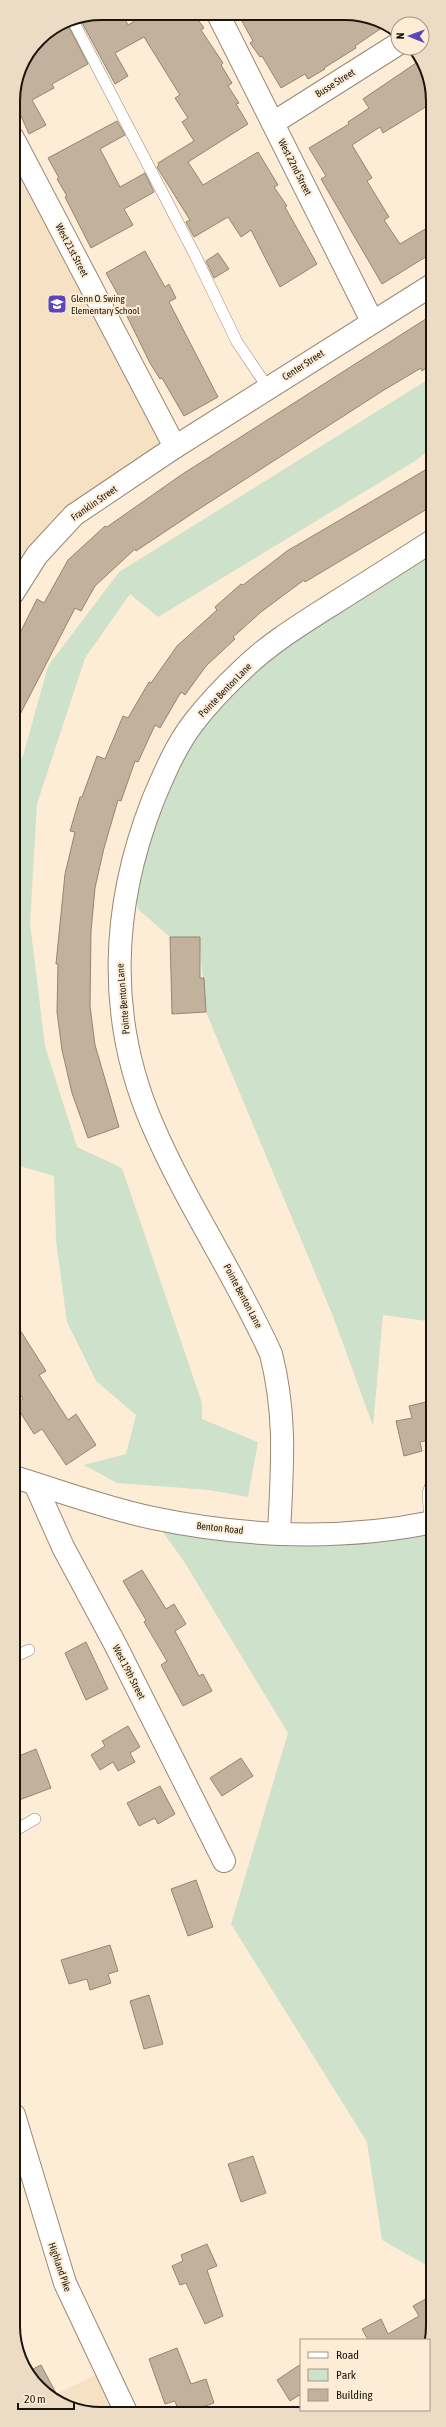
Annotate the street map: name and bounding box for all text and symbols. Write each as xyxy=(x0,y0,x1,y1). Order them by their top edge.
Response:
north arrow xyxy=(390,16,430,56)
text: N xyxy=(394,32,406,39)
street label: Busse Street xyxy=(313,66,357,99)
street label: West 22nd Street xyxy=(276,137,314,197)
street label: West 21st Street xyxy=(53,222,91,278)
school or university icon: Glenn O. Swing Elementary School xyxy=(46,293,68,315)
place label: Glenn O. Swing Elementary School xyxy=(71,293,140,316)
street label: Center Street xyxy=(280,347,326,383)
street label: Franklin Street xyxy=(69,483,119,523)
street label: Pointe Benton Lane xyxy=(196,660,254,719)
street label: Pointe Benton Lane xyxy=(114,963,132,1035)
street label: Pointe Benton Lane xyxy=(221,1262,265,1330)
street label: Benton Road xyxy=(196,1520,244,1536)
street label: West 19th Street xyxy=(111,1643,148,1701)
street label: Highland Pike xyxy=(46,2241,74,2293)
legend xyxy=(300,2339,430,2411)
text: Road xyxy=(336,2348,359,2362)
text: Park xyxy=(336,2368,357,2382)
scale bar xyxy=(18,2385,74,2411)
text: Building xyxy=(336,2388,374,2402)
text: 20 m xyxy=(24,2392,46,2406)

